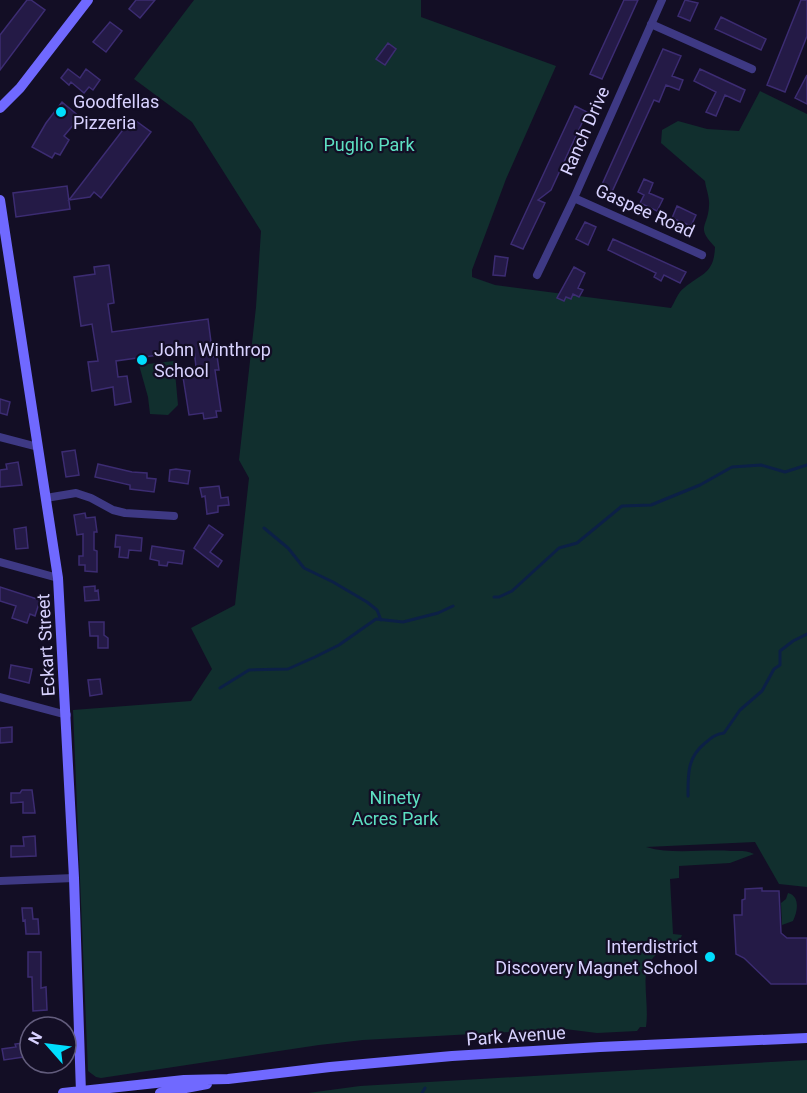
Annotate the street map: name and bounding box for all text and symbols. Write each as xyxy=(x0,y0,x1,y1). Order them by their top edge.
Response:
street label: Ranch Drive xyxy=(556,83,613,178)
place label: Goodfellas Pizzeria xyxy=(73,91,159,133)
marker: Goodfellas Pizzeria xyxy=(54,105,68,119)
park label: Puglio Park xyxy=(323,134,415,155)
street label: Gaspee Road xyxy=(592,179,698,242)
place label: John Winthrop School xyxy=(154,339,271,381)
marker: John Winthrop School xyxy=(135,353,149,367)
street label: Eckart Street xyxy=(32,593,59,697)
park label: Ninety Acres Park xyxy=(352,787,439,829)
place label: Interdistrict Discovery Magnet School xyxy=(495,936,698,978)
marker: Interdistrict Discovery Magnet School xyxy=(703,950,717,964)
north arrow xyxy=(18,1015,78,1075)
street label: Park Avenue xyxy=(466,1022,566,1049)
text: N xyxy=(24,1029,46,1048)

